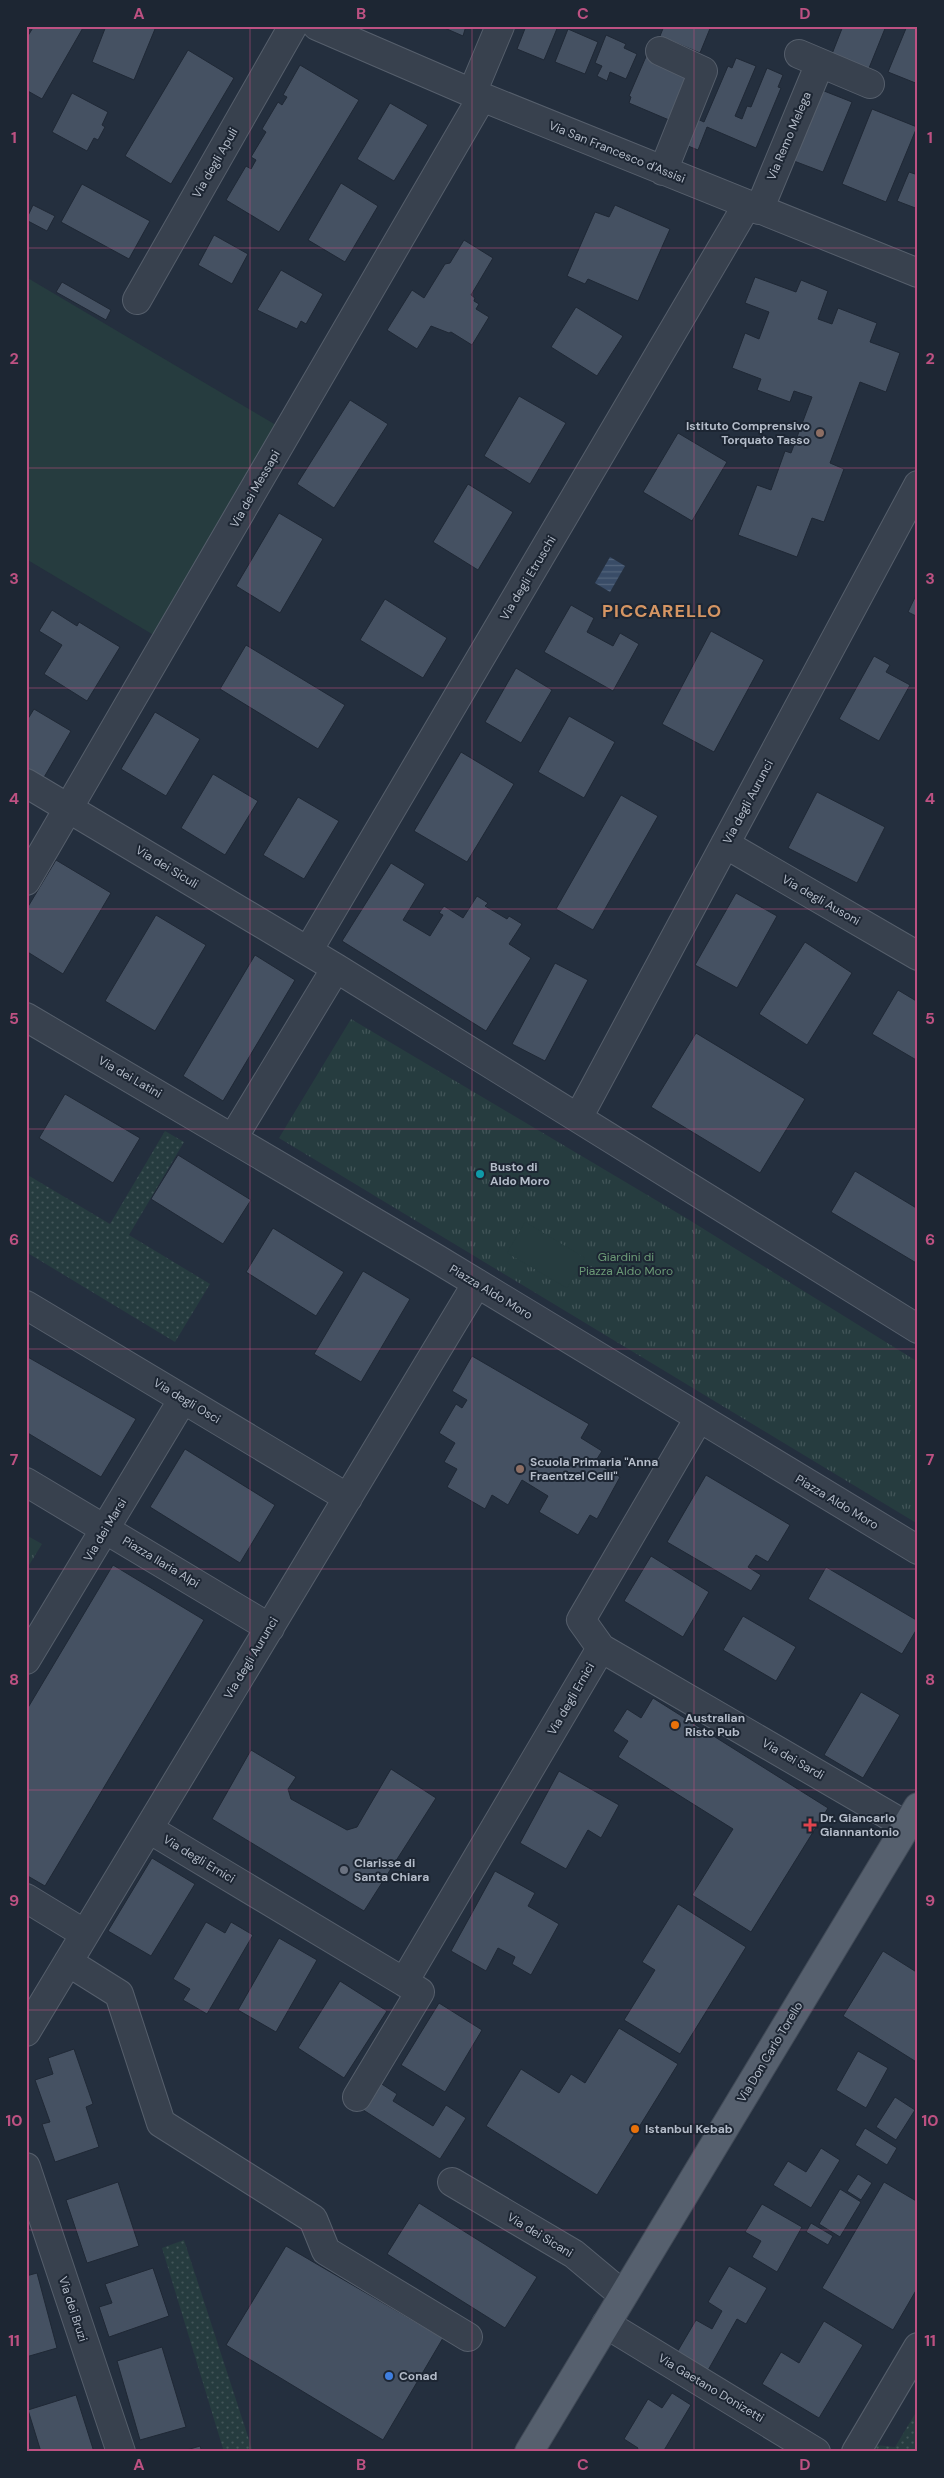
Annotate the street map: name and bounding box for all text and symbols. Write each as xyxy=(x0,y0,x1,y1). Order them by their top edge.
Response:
text: A xyxy=(133,3,145,24)
text: B xyxy=(356,3,366,24)
text: C xyxy=(577,3,589,24)
text: D xyxy=(799,3,811,24)
street label: Via Remo Melega xyxy=(763,89,815,183)
street label: Via San Francesco d'Assisi xyxy=(546,117,688,187)
street label: Via degli Apuli xyxy=(188,125,242,201)
text: 1 xyxy=(11,127,17,148)
text: 1 xyxy=(927,127,933,148)
text: 2 xyxy=(9,348,19,369)
text: 2 xyxy=(925,348,935,369)
place label: Istituto Comprensivo Torquato Tasso xyxy=(686,418,810,448)
marker: Istituto Comprensivo Torquato Tasso xyxy=(814,427,826,439)
street label: Via dei Messapi xyxy=(226,447,284,531)
street label: Via degli Etruschi xyxy=(496,533,560,623)
text: 3 xyxy=(9,568,19,589)
text: 3 xyxy=(925,568,935,589)
district label: PICCARELLO xyxy=(602,599,722,623)
street label: Via degli Aurunci xyxy=(719,757,777,847)
text: 4 xyxy=(9,788,19,809)
text: 4 xyxy=(925,788,935,809)
street label: Via dei Siculi xyxy=(133,842,201,892)
street label: Via degli Ausoni xyxy=(779,871,863,929)
text: 5 xyxy=(9,1008,19,1029)
text: 5 xyxy=(925,1008,935,1029)
street label: Via dei Latini xyxy=(95,1052,165,1102)
place label: Busto di Aldo Moro xyxy=(490,1159,550,1189)
marker: Busto di Aldo Moro xyxy=(474,1168,486,1180)
text: 6 xyxy=(9,1229,19,1250)
text: 6 xyxy=(925,1229,935,1250)
park label: Giardini di Piazza Aldo Moro xyxy=(579,1249,673,1279)
street label: Piazza Aldo Moro xyxy=(447,1261,535,1323)
street label: Via degli Osci xyxy=(151,1375,224,1427)
text: 7 xyxy=(10,1449,19,1470)
text: 7 xyxy=(926,1449,935,1470)
place label: Scuola Primaria "Anna Fraentzel Celli" xyxy=(530,1454,658,1484)
marker: Scuola Primaria "Anna Fraentzel Celli" xyxy=(514,1463,526,1475)
street label: Piazza Aldo Moro xyxy=(793,1471,881,1533)
street label: Via dei Marsi xyxy=(80,1495,130,1565)
street label: Piazza Ilaria Alpi xyxy=(120,1533,203,1591)
street label: Via degli Aurunci xyxy=(220,1614,282,1702)
street label: Via degli Ernici xyxy=(544,1660,598,1738)
text: 8 xyxy=(9,1669,19,1690)
text: 8 xyxy=(925,1669,935,1690)
place label: Australian Risto Pub xyxy=(685,1710,745,1740)
marker: Australian Risto Pub xyxy=(669,1719,681,1731)
street label: Via dei Sardi xyxy=(759,1735,827,1783)
place label: Dr. Giancarlo Giannantonio xyxy=(820,1810,899,1840)
marker: Dr. Giancarlo Giannantonio xyxy=(804,1819,816,1831)
street label: Via degli Ernici xyxy=(160,1831,238,1887)
place label: Clarisse di Santa Chiara xyxy=(354,1855,429,1885)
marker: Clarisse di Santa Chiara xyxy=(338,1864,350,1876)
text: 9 xyxy=(9,1890,19,1911)
text: 9 xyxy=(925,1890,935,1911)
street label: Via Don Carlo Torello xyxy=(734,1999,806,2105)
text: 10 xyxy=(5,2110,23,2131)
text: 10 xyxy=(921,2110,939,2131)
place label: Istanbul Kebab xyxy=(645,2121,733,2137)
marker: Istanbul Kebab xyxy=(629,2123,641,2135)
street label: Via dei Sicani xyxy=(504,2209,576,2261)
street label: Via dei Bruzi xyxy=(55,2274,91,2344)
text: 11 xyxy=(8,2330,20,2351)
text: 11 xyxy=(924,2330,936,2351)
street label: Via Gaetano Donizetti xyxy=(655,2350,767,2426)
place label: Conad xyxy=(399,2368,438,2384)
marker: Conad xyxy=(383,2370,395,2382)
text: A xyxy=(133,2454,145,2475)
text: B xyxy=(356,2454,366,2475)
text: C xyxy=(577,2454,589,2475)
text: D xyxy=(799,2454,811,2475)

